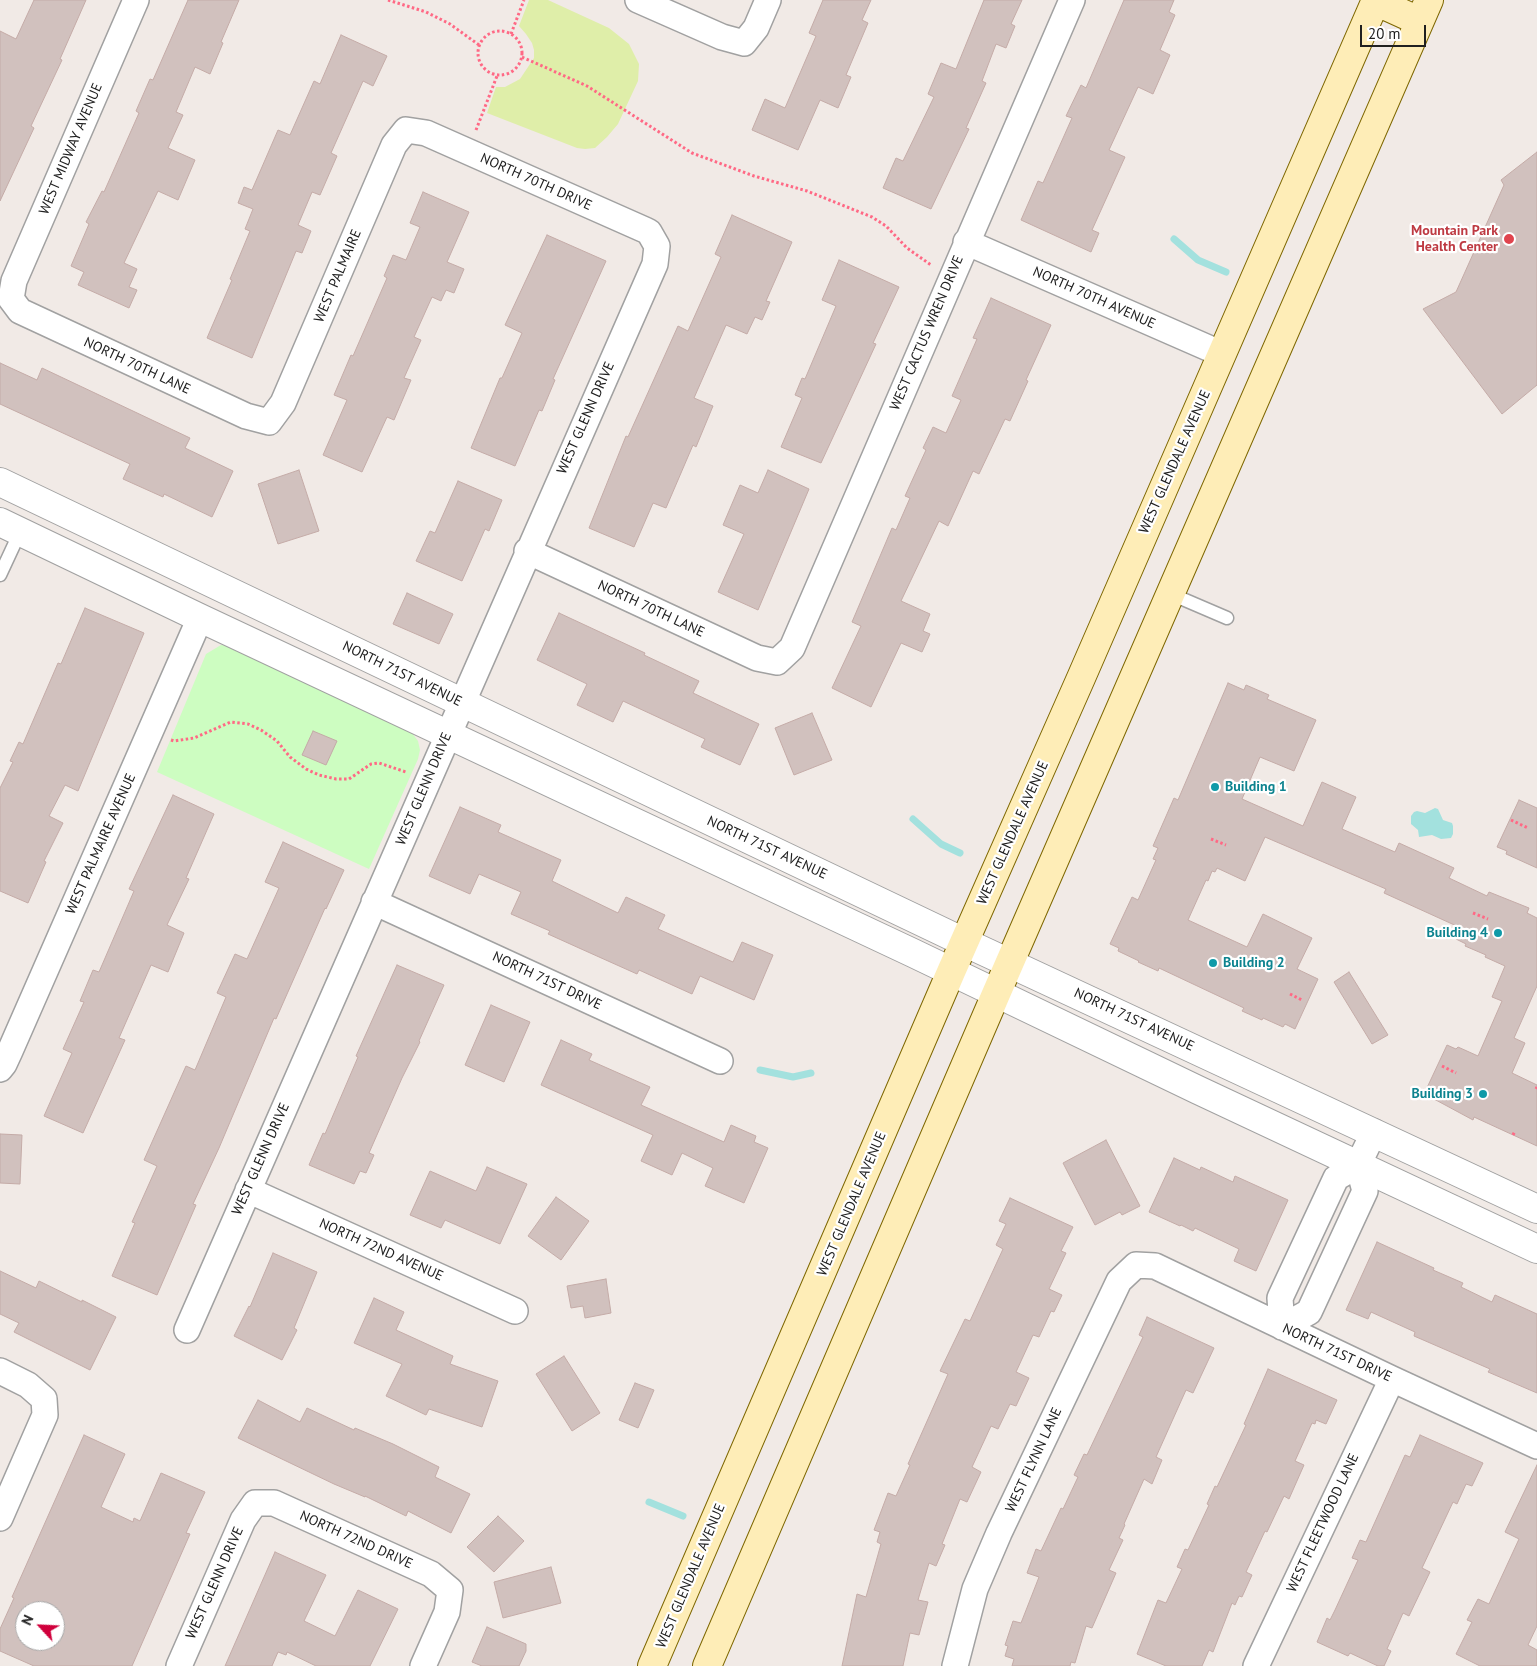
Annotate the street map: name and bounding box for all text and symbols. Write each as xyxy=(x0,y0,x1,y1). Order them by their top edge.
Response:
scale bar xyxy=(1362,15,1428,47)
text: 20 m xyxy=(1368,24,1401,43)
street label: WEST MIDWAY AVENUE xyxy=(36,81,106,217)
street label: NORTH 70TH DRIVE xyxy=(478,150,594,214)
place label: Mountain Park Health Center xyxy=(1411,223,1498,256)
street label: WEST PALMAIRE xyxy=(311,227,365,325)
marker: Mountain Park Health Center xyxy=(1502,232,1516,246)
street label: WEST CACTUS WREN DRIVE xyxy=(887,253,967,413)
street label: NORTH 70TH AVENUE xyxy=(1030,263,1158,333)
street label: NORTH 70TH LANE xyxy=(81,334,193,398)
street label: WEST GLENN DRIVE xyxy=(554,359,618,477)
street label: WEST GLENDALE AVENUE xyxy=(1136,388,1214,536)
street label: NORTH 70TH LANE xyxy=(595,577,707,641)
street label: NORTH 71ST AVENUE xyxy=(340,638,464,710)
street label: WEST GLENN DRIVE xyxy=(393,730,455,848)
street label: WEST GLENDALE AVENUE xyxy=(974,759,1052,907)
street label: WEST PALMAIRE AVENUE xyxy=(62,771,140,917)
place label: Building 1 xyxy=(1225,779,1287,795)
marker: Building 1 xyxy=(1209,781,1221,793)
street label: NORTH 71ST AVENUE xyxy=(704,813,830,883)
place label: Building 4 xyxy=(1426,925,1488,941)
marker: Building 4 xyxy=(1492,927,1504,939)
street label: NORTH 71ST DRIVE xyxy=(490,948,604,1014)
place label: Building 2 xyxy=(1223,955,1285,971)
marker: Building 2 xyxy=(1207,957,1219,969)
street label: NORTH 71ST AVENUE xyxy=(1071,985,1197,1055)
place label: Building 3 xyxy=(1411,1086,1473,1102)
marker: Building 3 xyxy=(1477,1088,1489,1100)
street label: WEST GLENN DRIVE xyxy=(229,1100,293,1218)
street label: WEST GLENDALE AVENUE xyxy=(814,1129,890,1279)
street label: NORTH 72ND AVENUE xyxy=(316,1215,446,1285)
street label: NORTH 71ST DRIVE xyxy=(1280,1320,1394,1386)
street label: WEST FLYNN LANE xyxy=(1002,1405,1066,1515)
street label: WEST FLEETWOOD LANE xyxy=(1283,1451,1363,1595)
street label: WEST GLENDALE AVENUE xyxy=(653,1501,729,1651)
street label: NORTH 72ND DRIVE xyxy=(297,1508,415,1572)
street label: WEST GLENN DRIVE xyxy=(183,1524,247,1642)
north arrow xyxy=(15,1601,65,1651)
text: N xyxy=(17,1612,37,1628)

